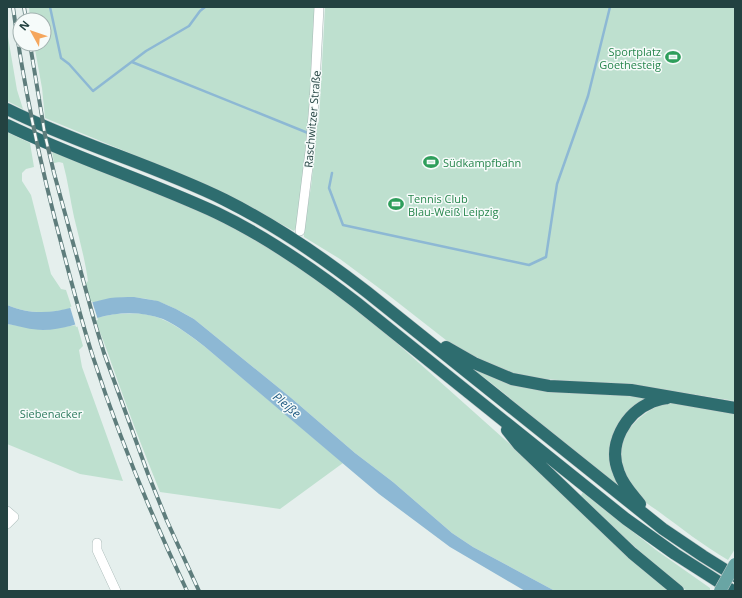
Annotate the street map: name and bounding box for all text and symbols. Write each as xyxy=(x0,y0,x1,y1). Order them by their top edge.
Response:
north arrow xyxy=(12,12,52,52)
text: N xyxy=(15,17,33,34)
place label: Sportplatz Goethesteig xyxy=(599,44,661,72)
sports icon: Sportplatz Goethesteig xyxy=(664,48,682,66)
street label: Raschwitzer Straße xyxy=(300,70,324,168)
sports icon: Südkampfbahn xyxy=(422,153,440,171)
place label: Südkampfbahn xyxy=(443,155,521,170)
place label: Tennis Club Blau-Weiß Leipzig xyxy=(408,191,498,219)
sports icon: Tennis Club Blau-Weiß Leipzig xyxy=(387,195,405,213)
water label: Pleiße xyxy=(269,388,305,422)
park label: Siebenacker xyxy=(20,406,83,421)

